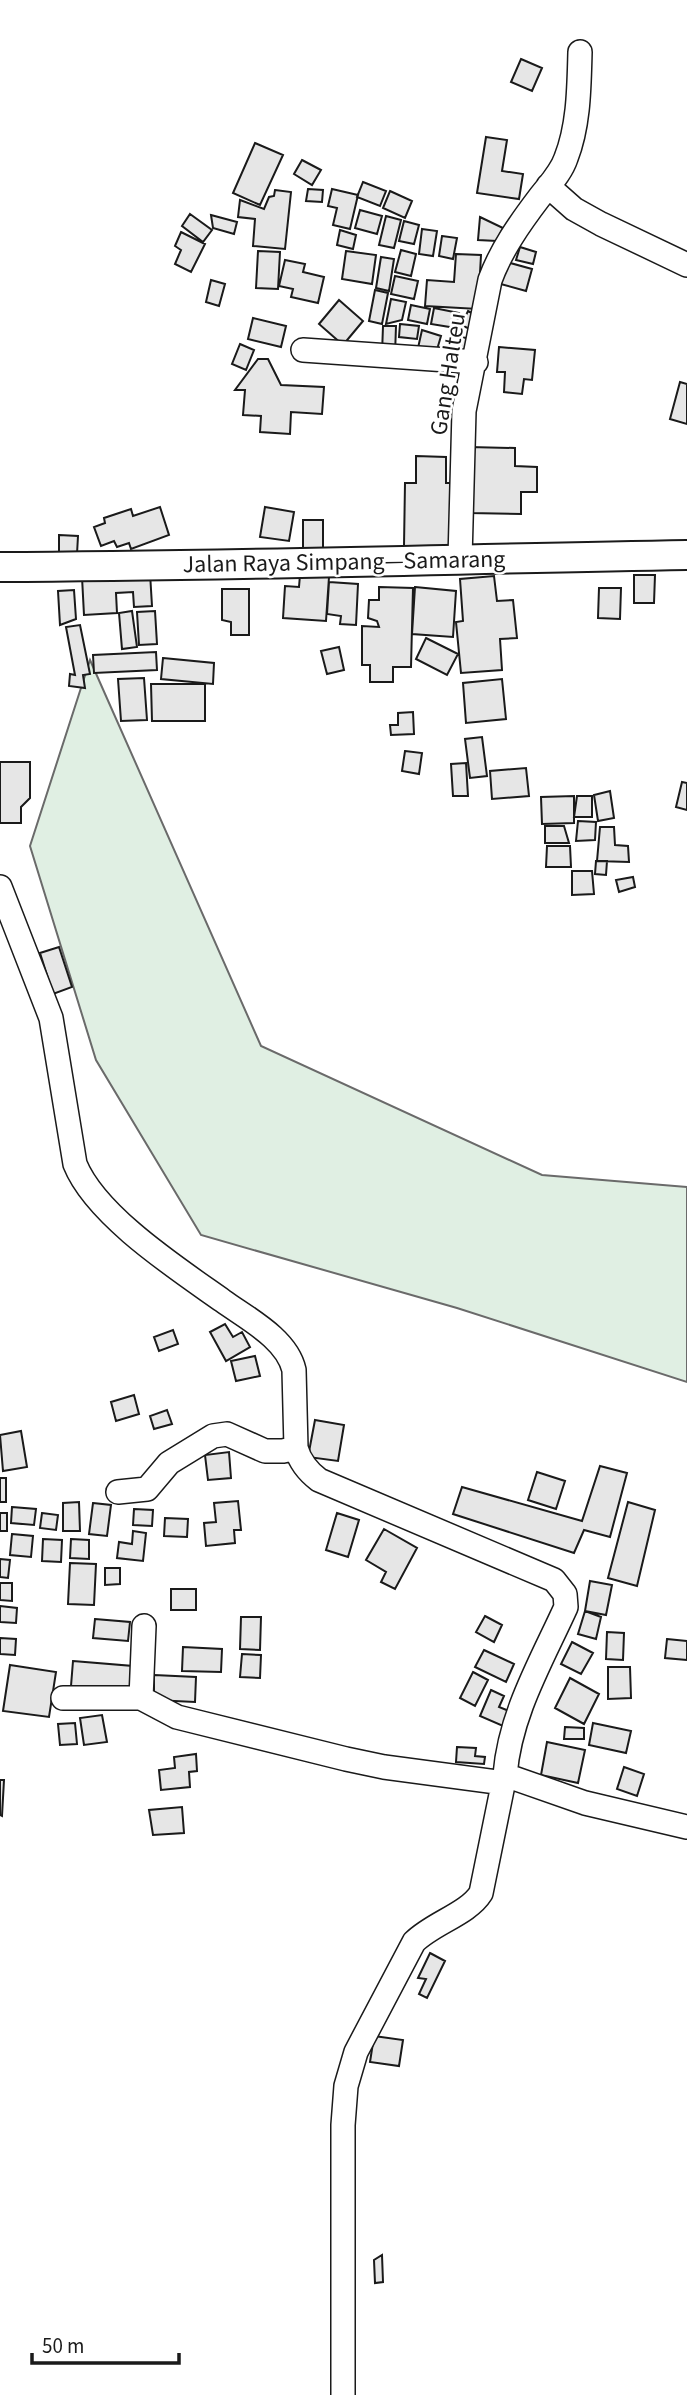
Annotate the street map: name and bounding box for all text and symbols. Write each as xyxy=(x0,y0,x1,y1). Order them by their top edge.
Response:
street label: Gang Halteu xyxy=(421,310,475,438)
street label: Jalan Raya Simpang—Samarang xyxy=(182,542,506,582)
scale bar xyxy=(32,2322,178,2366)
text: 50 m xyxy=(42,2331,84,2361)

